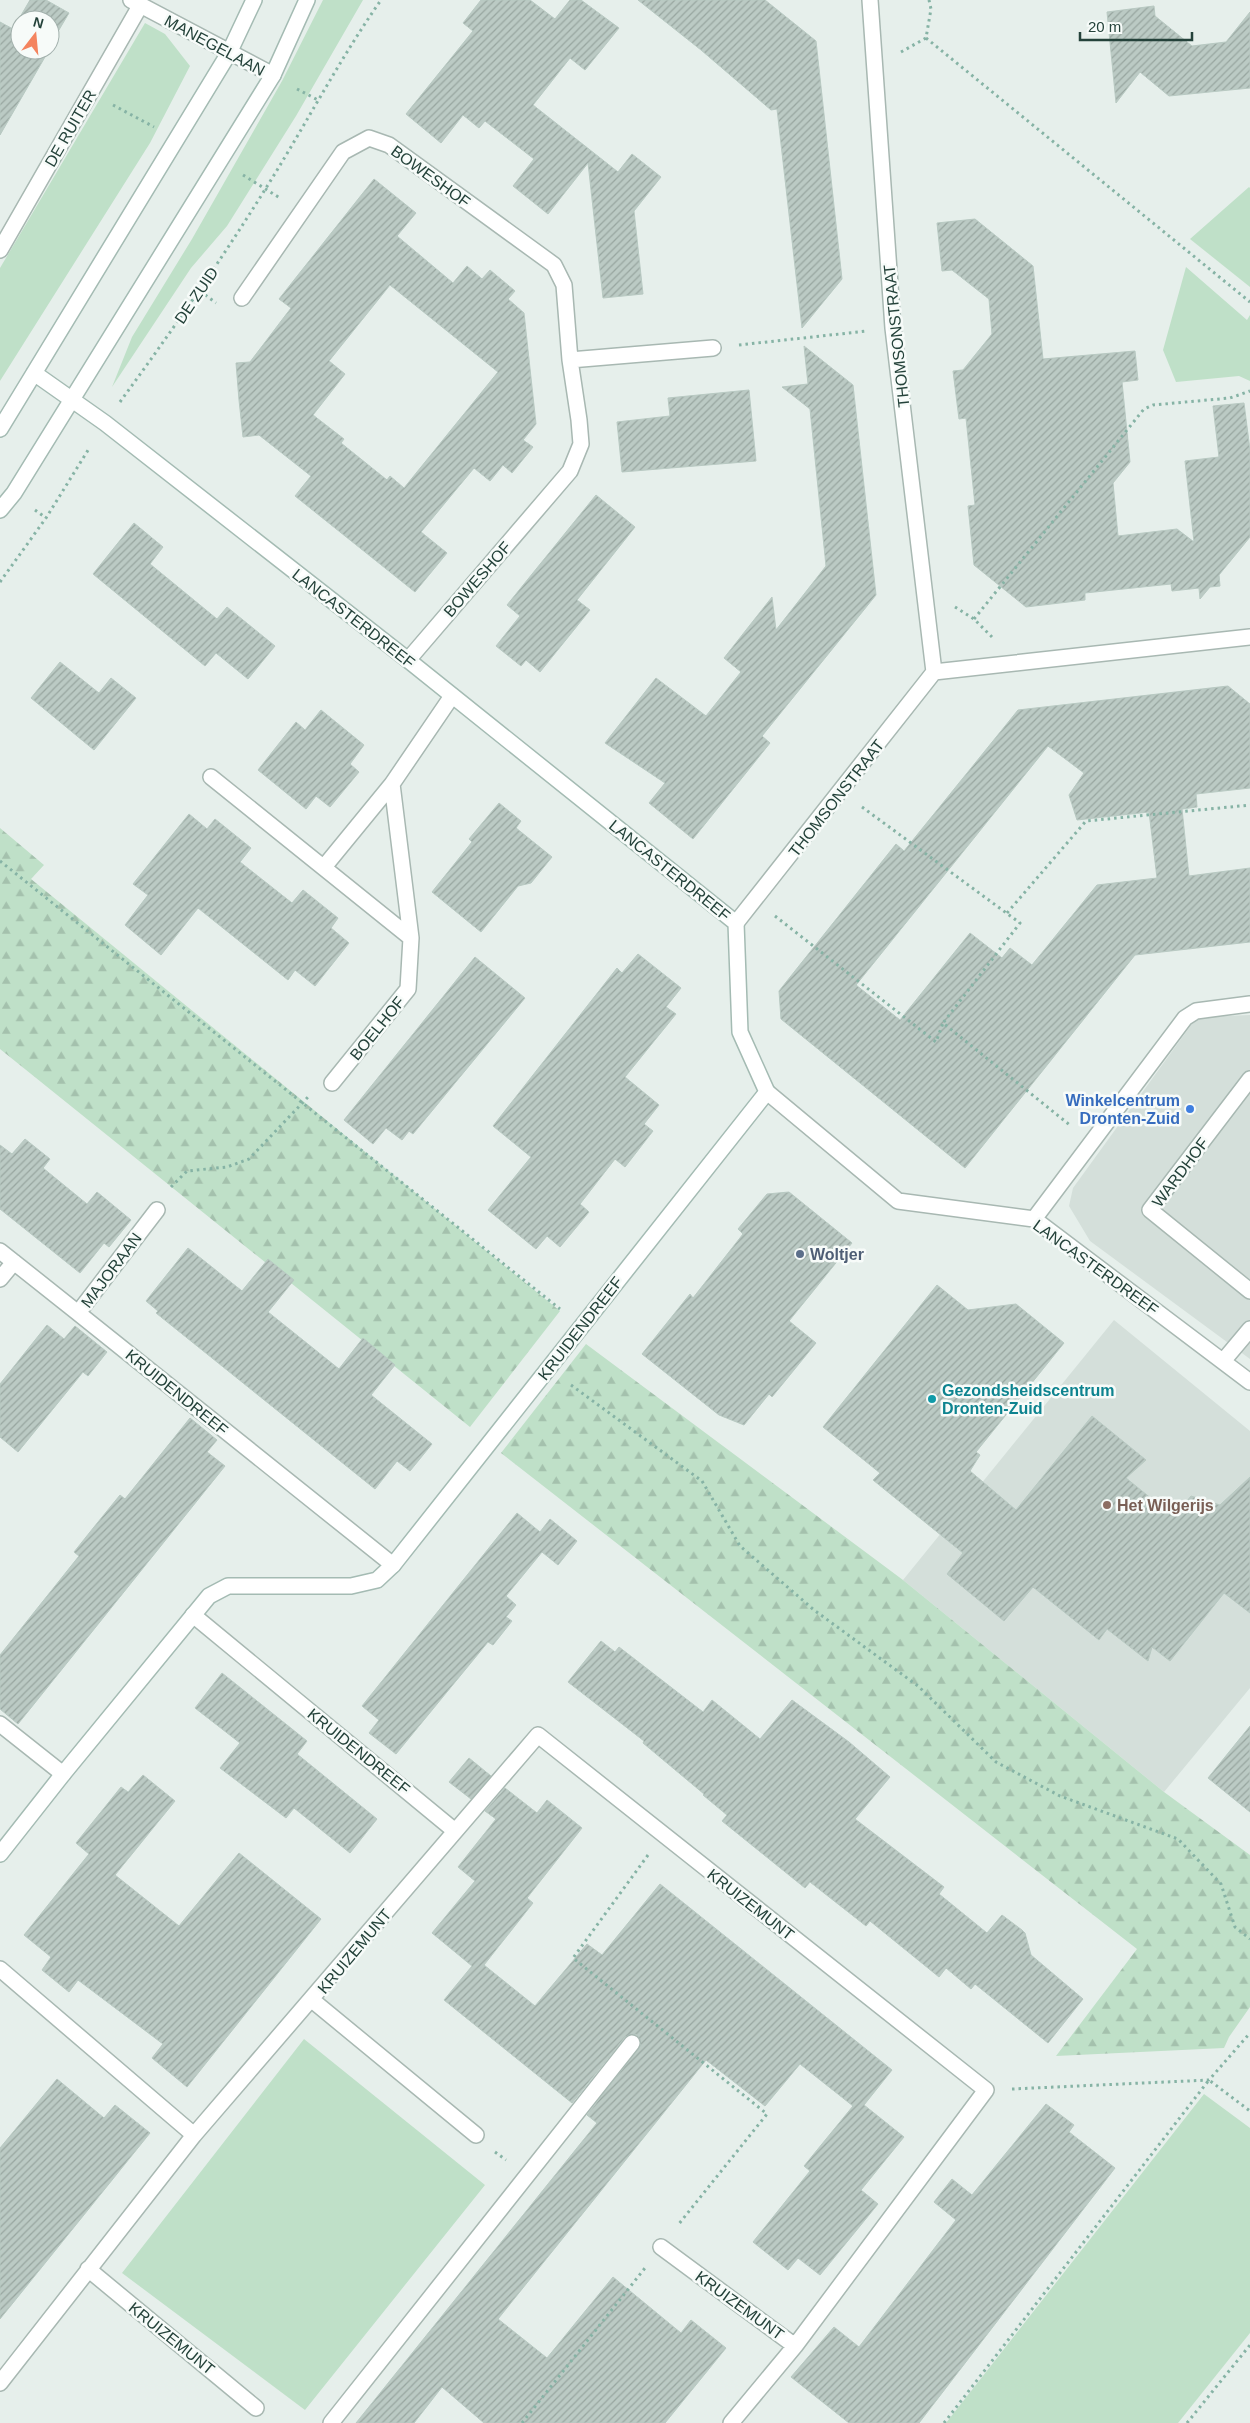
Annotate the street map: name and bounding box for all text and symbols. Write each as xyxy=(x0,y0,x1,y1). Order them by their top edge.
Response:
north arrow xyxy=(10,10,60,60)
scale bar xyxy=(1080,10,1192,42)
street label: MANEGELAAN xyxy=(162,12,268,79)
text: N xyxy=(32,13,46,32)
text: 20 m xyxy=(1088,18,1121,35)
street label: DE RUITER xyxy=(42,87,99,170)
street label: BOWESHOF xyxy=(388,142,474,211)
street label: THOMSONSTRAAT xyxy=(881,263,912,408)
street label: DE ZUID xyxy=(171,264,221,327)
street label: BOWESHOF xyxy=(440,538,515,620)
street label: LANCASTERDREEF xyxy=(289,565,418,671)
street label: THOMSONSTRAAT xyxy=(785,736,887,860)
street label: LANCASTERDREEF xyxy=(606,817,734,924)
street label: BOELHOF xyxy=(347,993,408,1063)
place label: Winkelcentrum Dronten-Zuid xyxy=(1065,1092,1180,1127)
marker: Winkelcentrum Dronten-Zuid xyxy=(1184,1103,1196,1115)
street label: WARDHOF xyxy=(1149,1134,1212,1210)
street label: LANCASTERDREEF xyxy=(1030,1216,1162,1319)
street label: MAJORAAN xyxy=(78,1230,145,1311)
place label: Woltjer xyxy=(810,1246,864,1263)
marker: Woltjer xyxy=(794,1248,806,1260)
street label: KRUIDENDREEF xyxy=(535,1273,626,1383)
street label: KRUIDENDREEF xyxy=(122,1346,231,1439)
place label: Gezondsheidscentrum Dronten-Zuid xyxy=(942,1382,1114,1417)
marker: Gezondsheidscentrum Dronten-Zuid xyxy=(926,1393,938,1405)
place label: Het Wilgerijs xyxy=(1117,1497,1214,1514)
marker: Het Wilgerijs xyxy=(1101,1499,1113,1511)
street label: KRUIDENDREEF xyxy=(304,1705,413,1798)
street label: KRUIZEMUNT xyxy=(704,1865,797,1944)
street label: KRUIZEMUNT xyxy=(314,1906,395,1997)
street label: KRUIZEMUNT xyxy=(692,2268,787,2343)
street label: KRUIZEMUNT xyxy=(126,2299,218,2378)

